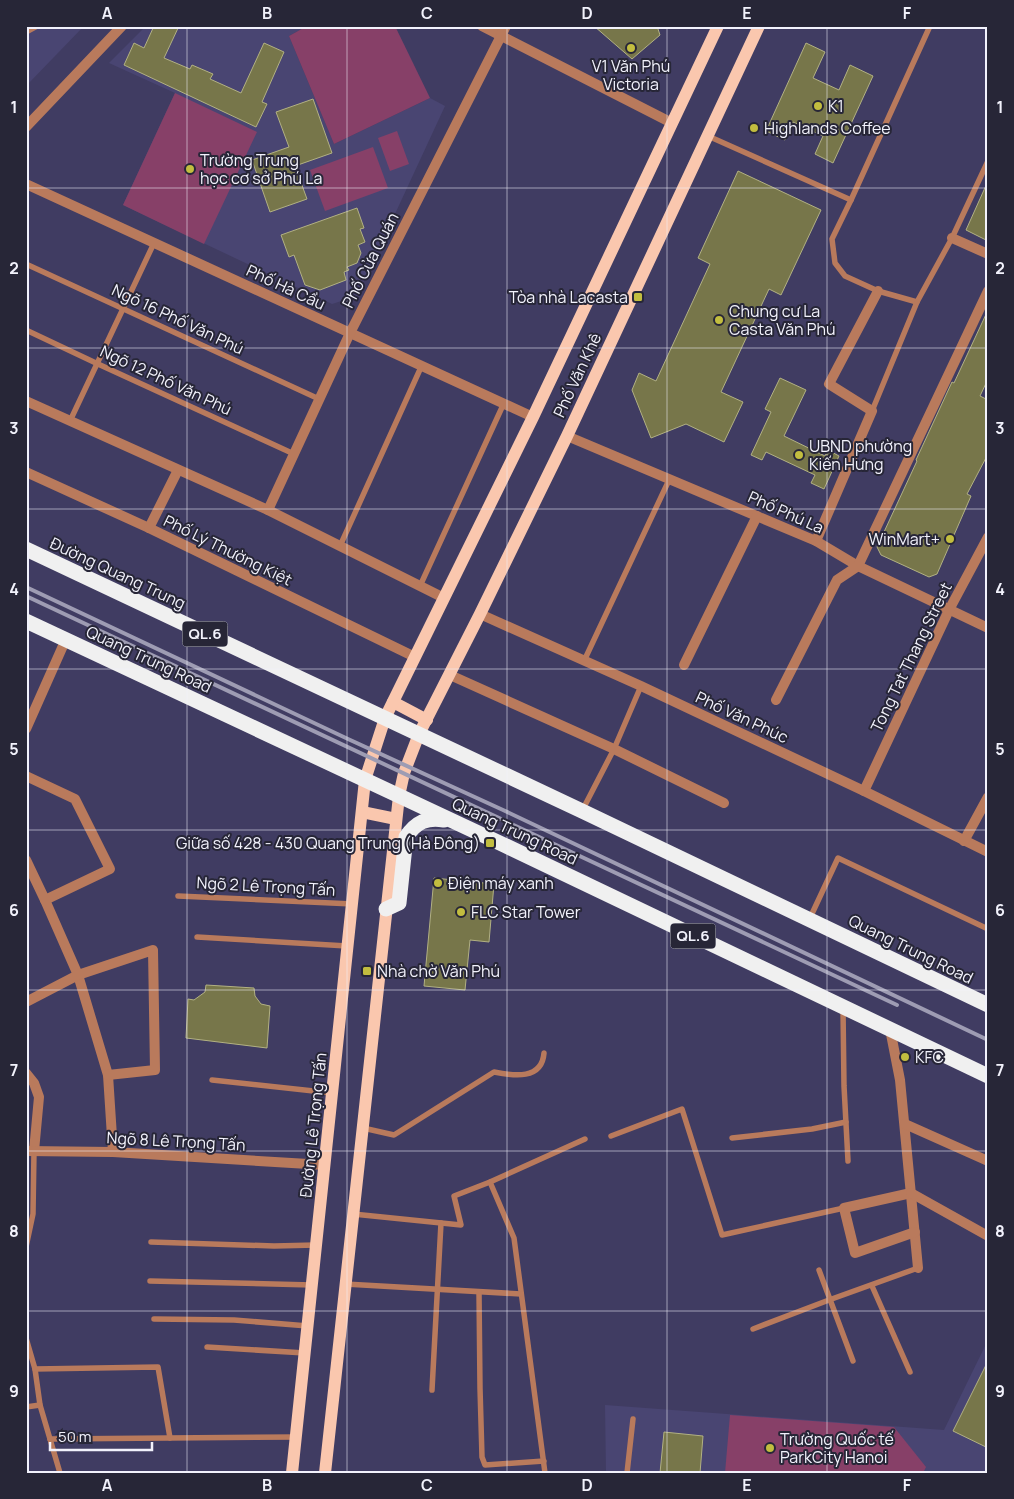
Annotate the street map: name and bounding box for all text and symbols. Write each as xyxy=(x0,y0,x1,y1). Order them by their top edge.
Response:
text: A xyxy=(102,2,113,24)
text: B xyxy=(262,2,272,24)
text: C xyxy=(421,2,433,24)
text: D xyxy=(581,2,593,24)
text: E xyxy=(742,2,752,24)
text: F xyxy=(903,2,912,24)
marker: V1 Văn Phú Victoria xyxy=(625,42,637,54)
place label: V1 Văn Phú Victoria xyxy=(592,55,670,95)
place label: K1 xyxy=(828,95,844,117)
text: 1 xyxy=(10,96,18,118)
text: 1 xyxy=(996,96,1004,118)
marker: K1 xyxy=(812,100,824,112)
place label: Highlands Coffee xyxy=(764,117,891,139)
marker: Highlands Coffee xyxy=(748,122,760,134)
place label: Trường Trung học cơ sở Phú La xyxy=(200,149,322,189)
marker: Trường Trung học cơ sở Phú La xyxy=(184,163,196,175)
street label: Phố Cửa Quán xyxy=(337,209,403,311)
text: 2 xyxy=(9,257,19,279)
text: 2 xyxy=(995,257,1005,279)
street label: Phố Hà Cầu xyxy=(243,259,329,315)
street label: Ngõ 16 Phố Văn Phú xyxy=(108,279,248,359)
place label: Tòa nhà Lacasta xyxy=(509,286,628,308)
marker: Tòa nhà Lacasta xyxy=(632,291,644,303)
place label: Chung cư La Casta Văn Phú xyxy=(729,300,835,340)
marker: Chung cư La Casta Văn Phú xyxy=(713,314,725,326)
street label: Phố Văn Khê xyxy=(548,329,606,421)
street label: Ngõ 12 Phố Văn Phú xyxy=(97,340,235,420)
text: 3 xyxy=(9,417,19,439)
text: 3 xyxy=(995,417,1005,439)
place label: UBND phường Kiến Hưng xyxy=(809,435,912,475)
marker: UBND phường Kiến Hưng xyxy=(793,449,805,461)
street label: Phố Phú La xyxy=(745,486,827,538)
street label: Phố Lý Thường Kiệt xyxy=(160,509,296,591)
place label: WinMart+ xyxy=(868,528,940,550)
street label: Đường Quang Trung xyxy=(47,532,189,614)
marker: WinMart+ xyxy=(944,533,956,545)
text: 4 xyxy=(9,578,19,600)
text: 4 xyxy=(995,578,1005,600)
street label: Tong Tat Thang Street xyxy=(865,579,957,735)
street label: Quang Trung Road xyxy=(83,620,215,698)
road number: QL.6 xyxy=(182,622,228,646)
street label: Phố Văn Phúc xyxy=(692,686,792,748)
text: 5 xyxy=(9,738,19,760)
text: 5 xyxy=(995,738,1005,760)
street label: Quang Trung Road xyxy=(449,792,581,870)
place label: Giữa số 428 - 430 Quang Trung (Hà Đông) xyxy=(176,832,480,854)
marker: Giữa số 428 - 430 Quang Trung (Hà Đông) xyxy=(484,837,496,849)
street label: Ngõ 2 Lê Trọng Tấn xyxy=(196,871,336,901)
place label: Điện máy xanh xyxy=(448,872,554,894)
marker: Điện máy xanh xyxy=(432,877,444,889)
text: 6 xyxy=(9,899,19,921)
text: 6 xyxy=(995,899,1005,921)
place label: FLC Star Tower xyxy=(471,901,581,923)
marker: FLC Star Tower xyxy=(455,906,467,918)
street label: Quang Trung Road xyxy=(845,909,977,989)
road number: QL.6 xyxy=(670,924,716,948)
place label: Nhà chờ Văn Phú xyxy=(377,960,500,982)
marker: Nhà chờ Văn Phú xyxy=(361,965,373,977)
place label: KFC xyxy=(915,1046,944,1068)
street label: Đường Lê Trọng Tấn xyxy=(294,1051,332,1199)
marker: KFC xyxy=(899,1051,911,1063)
text: 7 xyxy=(10,1059,18,1081)
text: 7 xyxy=(996,1059,1004,1081)
street label: Ngõ 8 Lê Trọng Tấn xyxy=(106,1126,246,1156)
text: 8 xyxy=(9,1220,19,1242)
text: 8 xyxy=(995,1220,1005,1242)
text: 9 xyxy=(9,1380,19,1402)
text: 9 xyxy=(995,1380,1005,1402)
scale bar xyxy=(50,1419,152,1451)
text: 50 m xyxy=(58,1426,92,1447)
place label: Trường Quốc tế ParkCity Hanoi xyxy=(780,1428,894,1468)
marker: Trường Quốc tế ParkCity Hanoi xyxy=(764,1442,776,1454)
text: A xyxy=(102,1474,113,1496)
text: B xyxy=(262,1474,272,1496)
text: C xyxy=(421,1474,433,1496)
text: D xyxy=(581,1474,593,1496)
text: E xyxy=(742,1474,752,1496)
text: F xyxy=(903,1474,912,1496)

